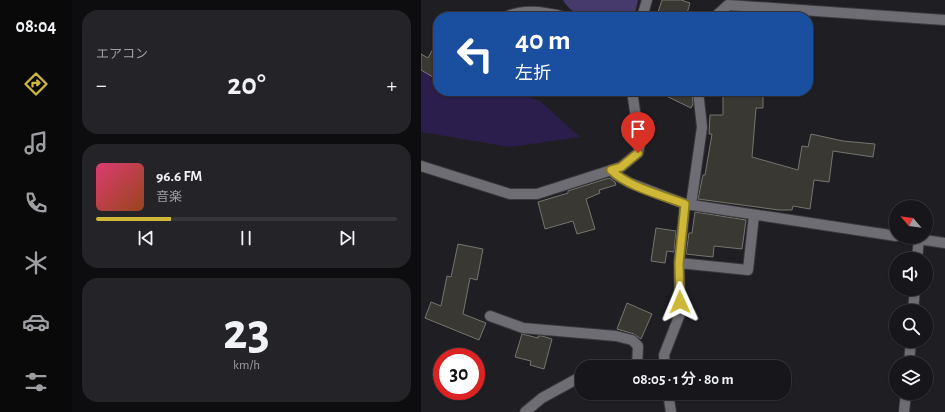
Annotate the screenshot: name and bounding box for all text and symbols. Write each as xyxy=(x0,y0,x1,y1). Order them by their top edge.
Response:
text: 08:04 xyxy=(16,18,56,36)
text: 40 m xyxy=(515,27,571,55)
icon: left xyxy=(449,28,501,80)
text: エアコン xyxy=(96,48,148,61)
text: 左折 xyxy=(515,65,551,83)
icon: directions xyxy=(22,70,50,98)
text: 20° xyxy=(227,70,266,100)
text: − xyxy=(96,74,107,96)
text: + xyxy=(386,74,397,96)
pin xyxy=(621,112,655,153)
icon: arrive xyxy=(627,118,649,140)
icon: music xyxy=(22,129,50,157)
text: 96.6 FM xyxy=(156,169,202,184)
icon: phone xyxy=(22,189,50,217)
text: 音楽 xyxy=(156,191,182,204)
north arrow xyxy=(889,200,933,244)
map controls xyxy=(889,200,933,400)
icon: previous xyxy=(135,227,157,249)
icon: pause xyxy=(235,227,257,249)
icon: next xyxy=(336,227,358,249)
icon: climate xyxy=(22,249,50,277)
button: sound xyxy=(889,252,933,296)
position arrow xyxy=(659,281,701,323)
button: search xyxy=(889,304,933,348)
text: 23 xyxy=(223,306,270,358)
icon: car xyxy=(22,308,50,336)
speed limit sign: 30 xyxy=(433,348,485,400)
button: layers xyxy=(889,356,933,400)
text: km/h xyxy=(233,359,260,372)
icon: filters xyxy=(22,368,50,396)
text: 08:05 · 1 分 · 80 m xyxy=(632,372,734,387)

